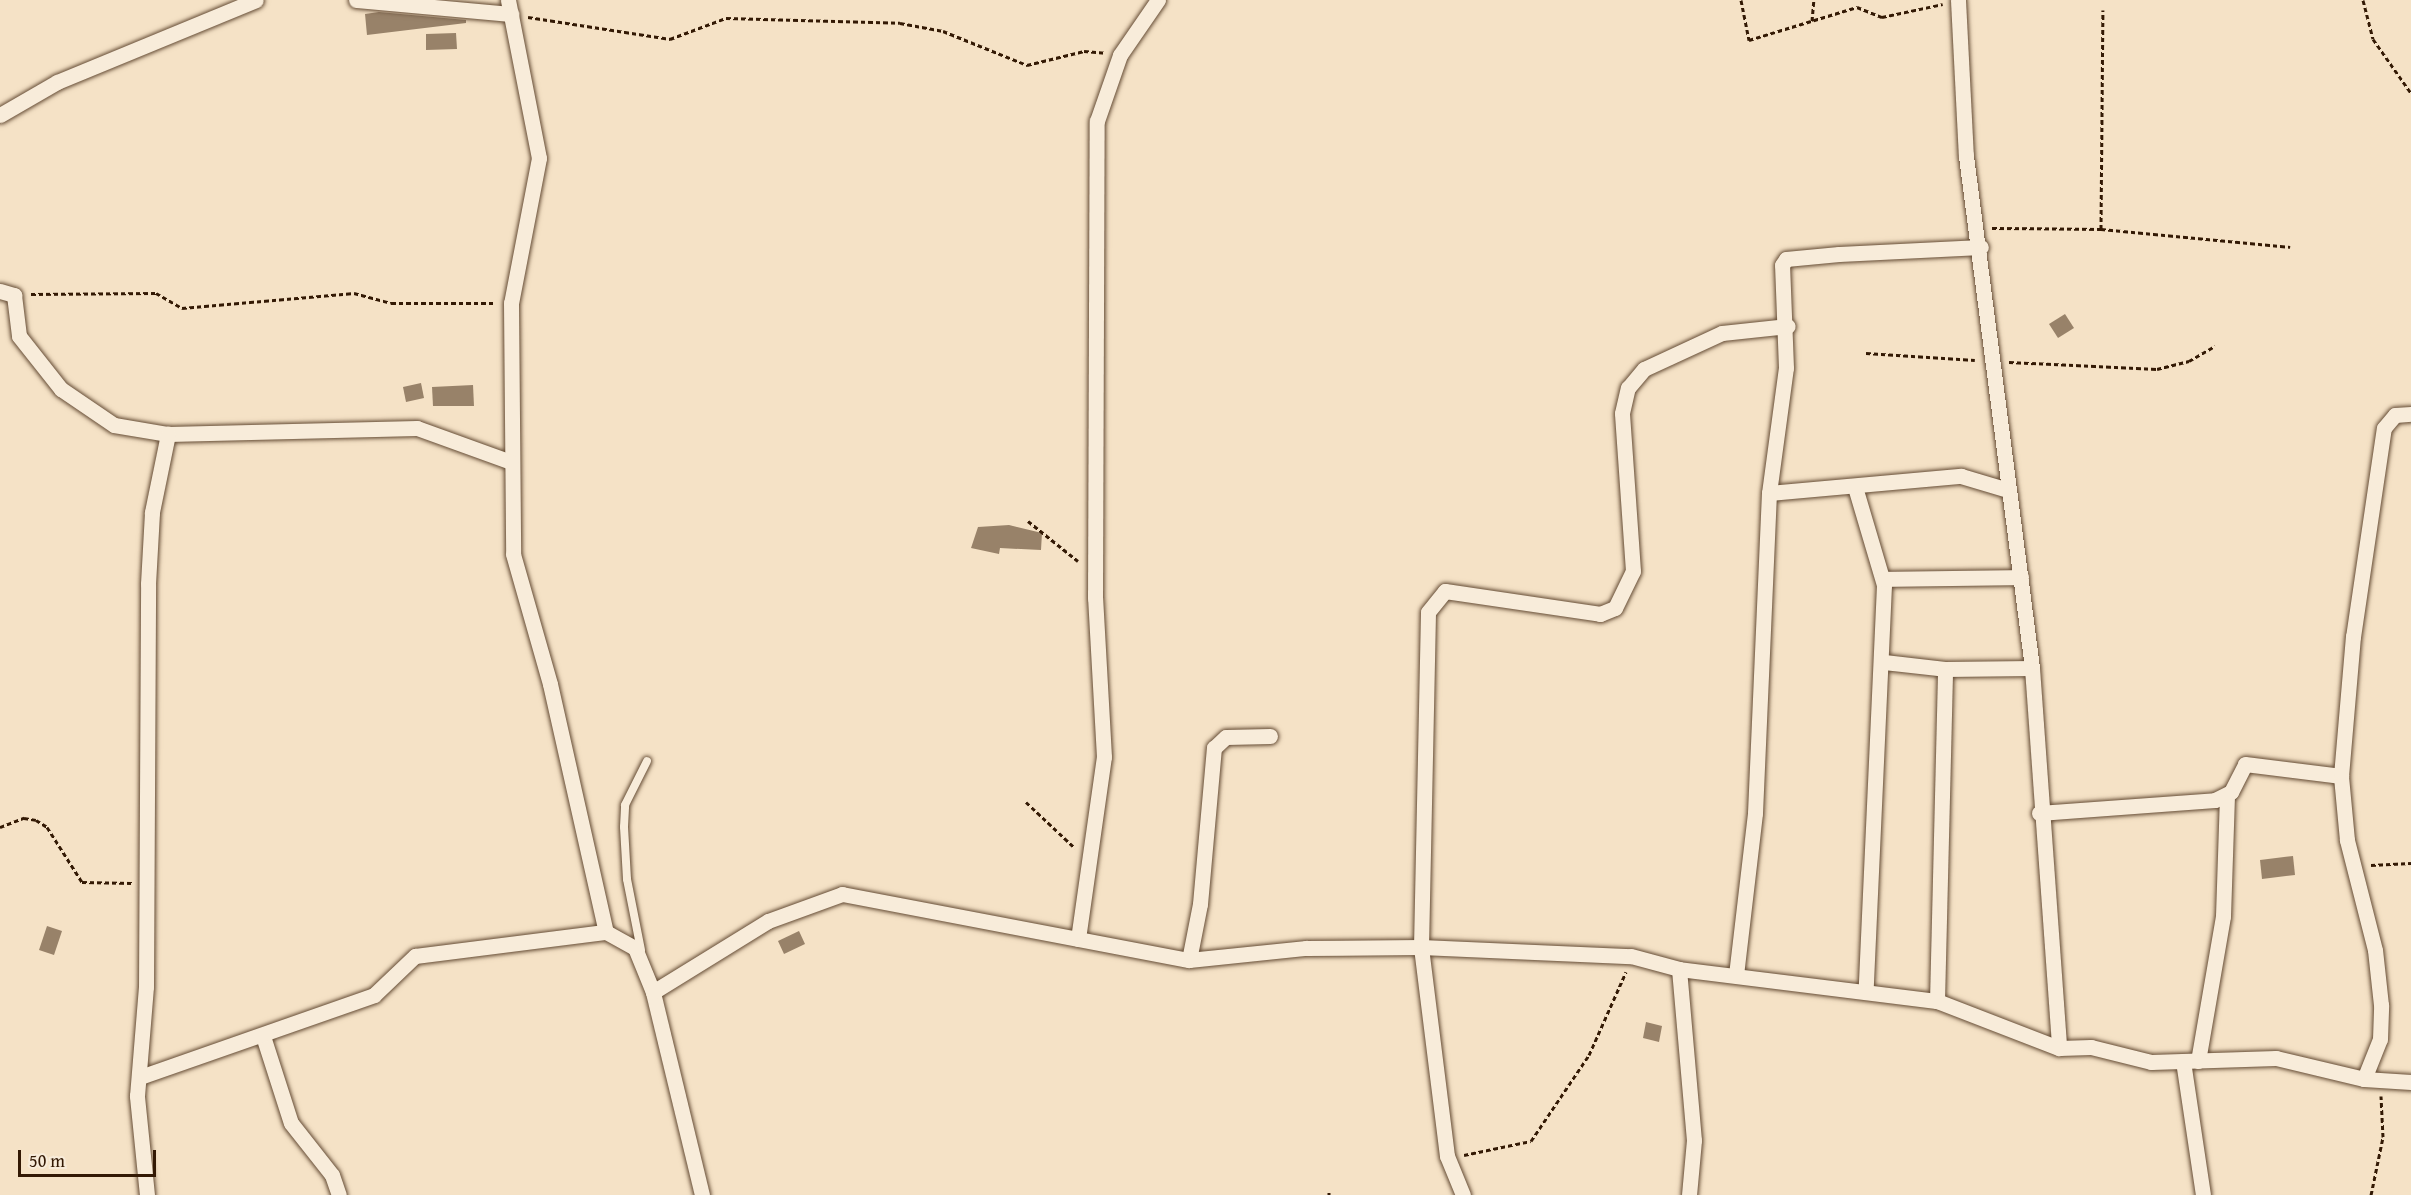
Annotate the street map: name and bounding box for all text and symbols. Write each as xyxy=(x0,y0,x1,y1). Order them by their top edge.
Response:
scale bar xyxy=(21,1138,159,1176)
text: 50 m xyxy=(29,1147,65,1174)

